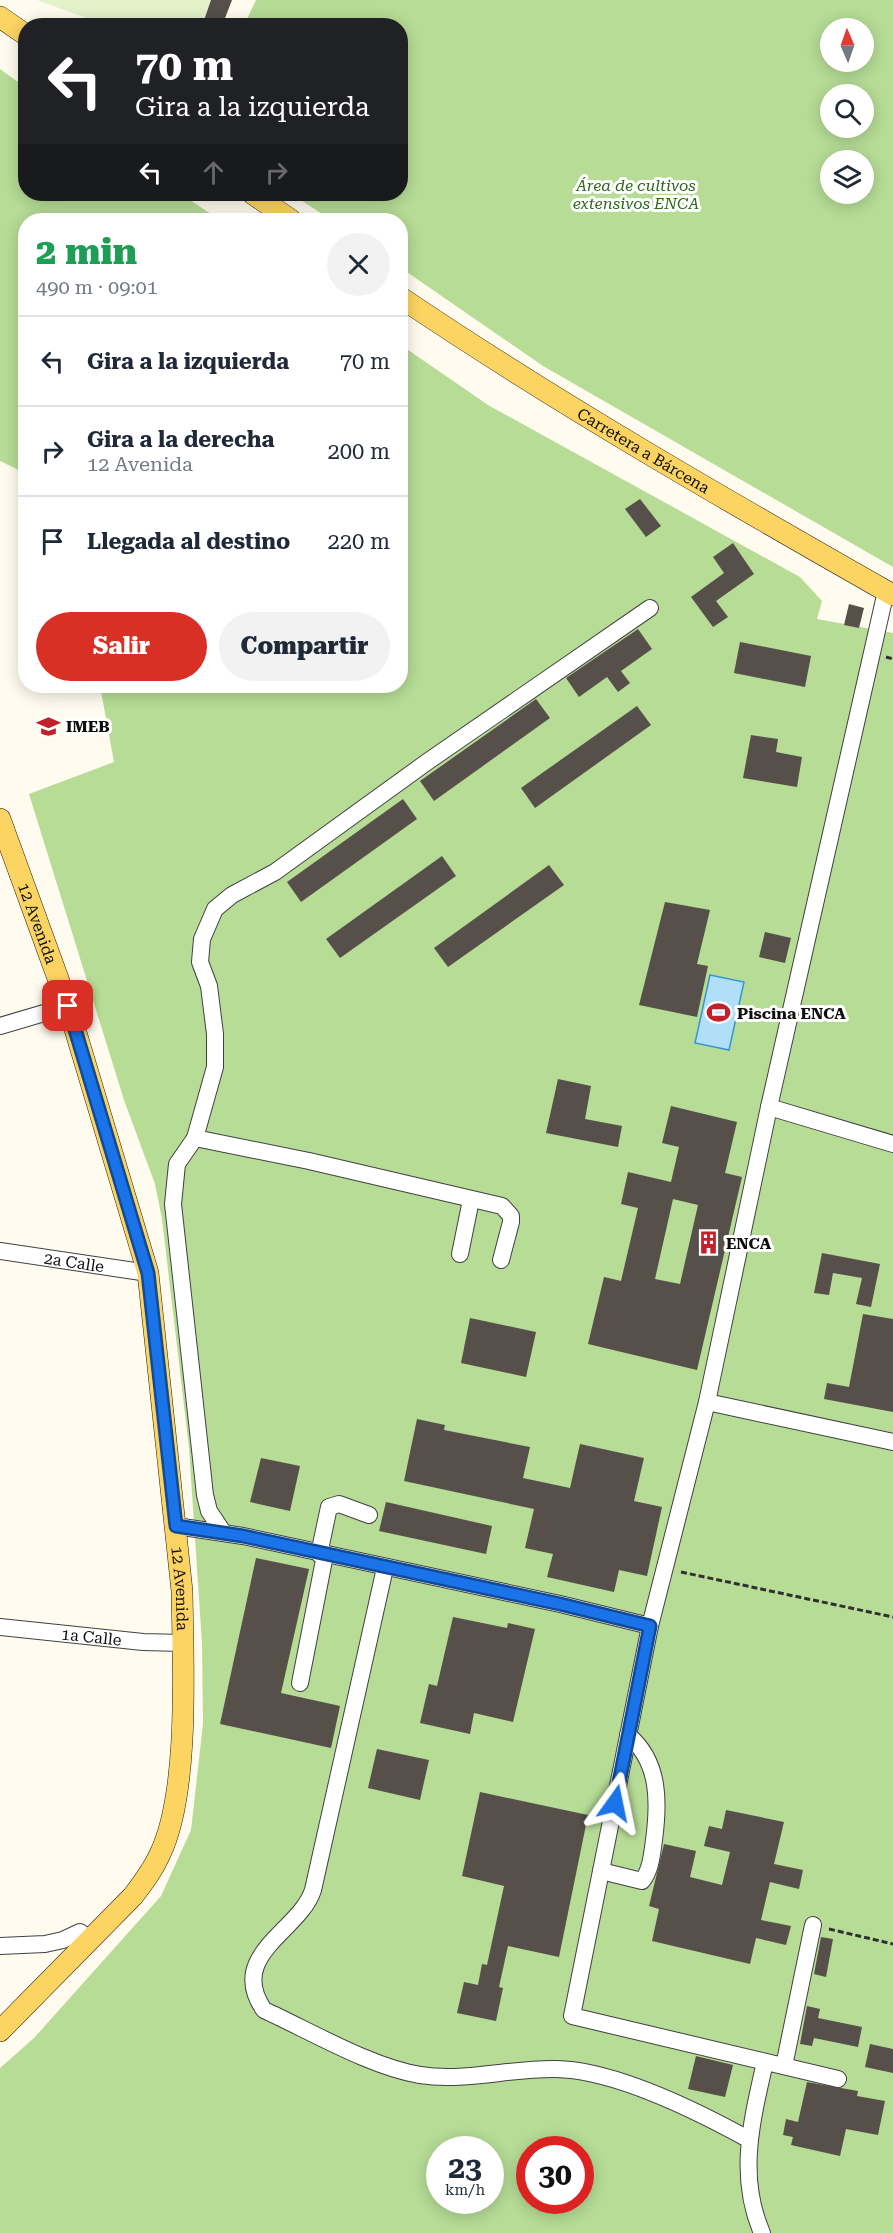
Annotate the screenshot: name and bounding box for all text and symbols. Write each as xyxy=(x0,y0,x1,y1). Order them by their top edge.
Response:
north arrow xyxy=(820,18,874,72)
map controls xyxy=(820,18,874,204)
text: 70 m xyxy=(135,41,233,90)
icon: left xyxy=(36,42,114,120)
button: search xyxy=(820,84,874,138)
text: Gira a la izquierda xyxy=(135,91,370,123)
button: layers xyxy=(820,150,874,204)
icon: left xyxy=(134,156,167,189)
icon: ahead xyxy=(197,156,230,189)
icon: right xyxy=(260,156,293,189)
park label: Área de cultivos extensivos ENCA xyxy=(573,176,699,213)
text: 2 min xyxy=(36,231,137,273)
button: close xyxy=(327,233,390,296)
text: 490 m · 09:01 xyxy=(36,275,158,299)
icon: left xyxy=(36,345,69,378)
text: Gira a la izquierda xyxy=(87,349,289,374)
text: 70 m xyxy=(340,349,390,374)
street label: Carretera a Bárcena xyxy=(574,404,713,498)
text: Gira a la derecha xyxy=(87,427,274,452)
icon: right xyxy=(36,435,69,468)
text: 200 m xyxy=(327,439,390,464)
text: 12 Avenida xyxy=(87,452,193,476)
icon: arrive xyxy=(36,525,69,558)
text: Llegada al destino xyxy=(87,529,290,554)
text: 220 m xyxy=(327,529,390,554)
button: Salir xyxy=(36,612,207,681)
button: Compartir xyxy=(219,612,390,681)
school or university icon: IMEB xyxy=(35,713,61,739)
place label: IMEB xyxy=(66,717,110,736)
street label: 12 Avenida xyxy=(14,880,61,967)
pin xyxy=(42,980,93,1031)
icon: arrive xyxy=(51,989,84,1022)
sports icon: Piscina ENCA xyxy=(706,1000,732,1026)
place label: Piscina ENCA xyxy=(737,1004,846,1023)
building icon: ENCA xyxy=(695,1230,721,1256)
place label: ENCA xyxy=(726,1234,772,1253)
street label: 2a Calle xyxy=(43,1249,106,1276)
street label: 12 Avenida xyxy=(167,1545,192,1631)
street label: 1a Calle xyxy=(60,1624,123,1650)
position arrow xyxy=(583,1771,647,1835)
speed limit sign: 30 xyxy=(516,2136,594,2214)
text: 23 xyxy=(448,2150,482,2185)
text: km/h xyxy=(445,2181,485,2199)

